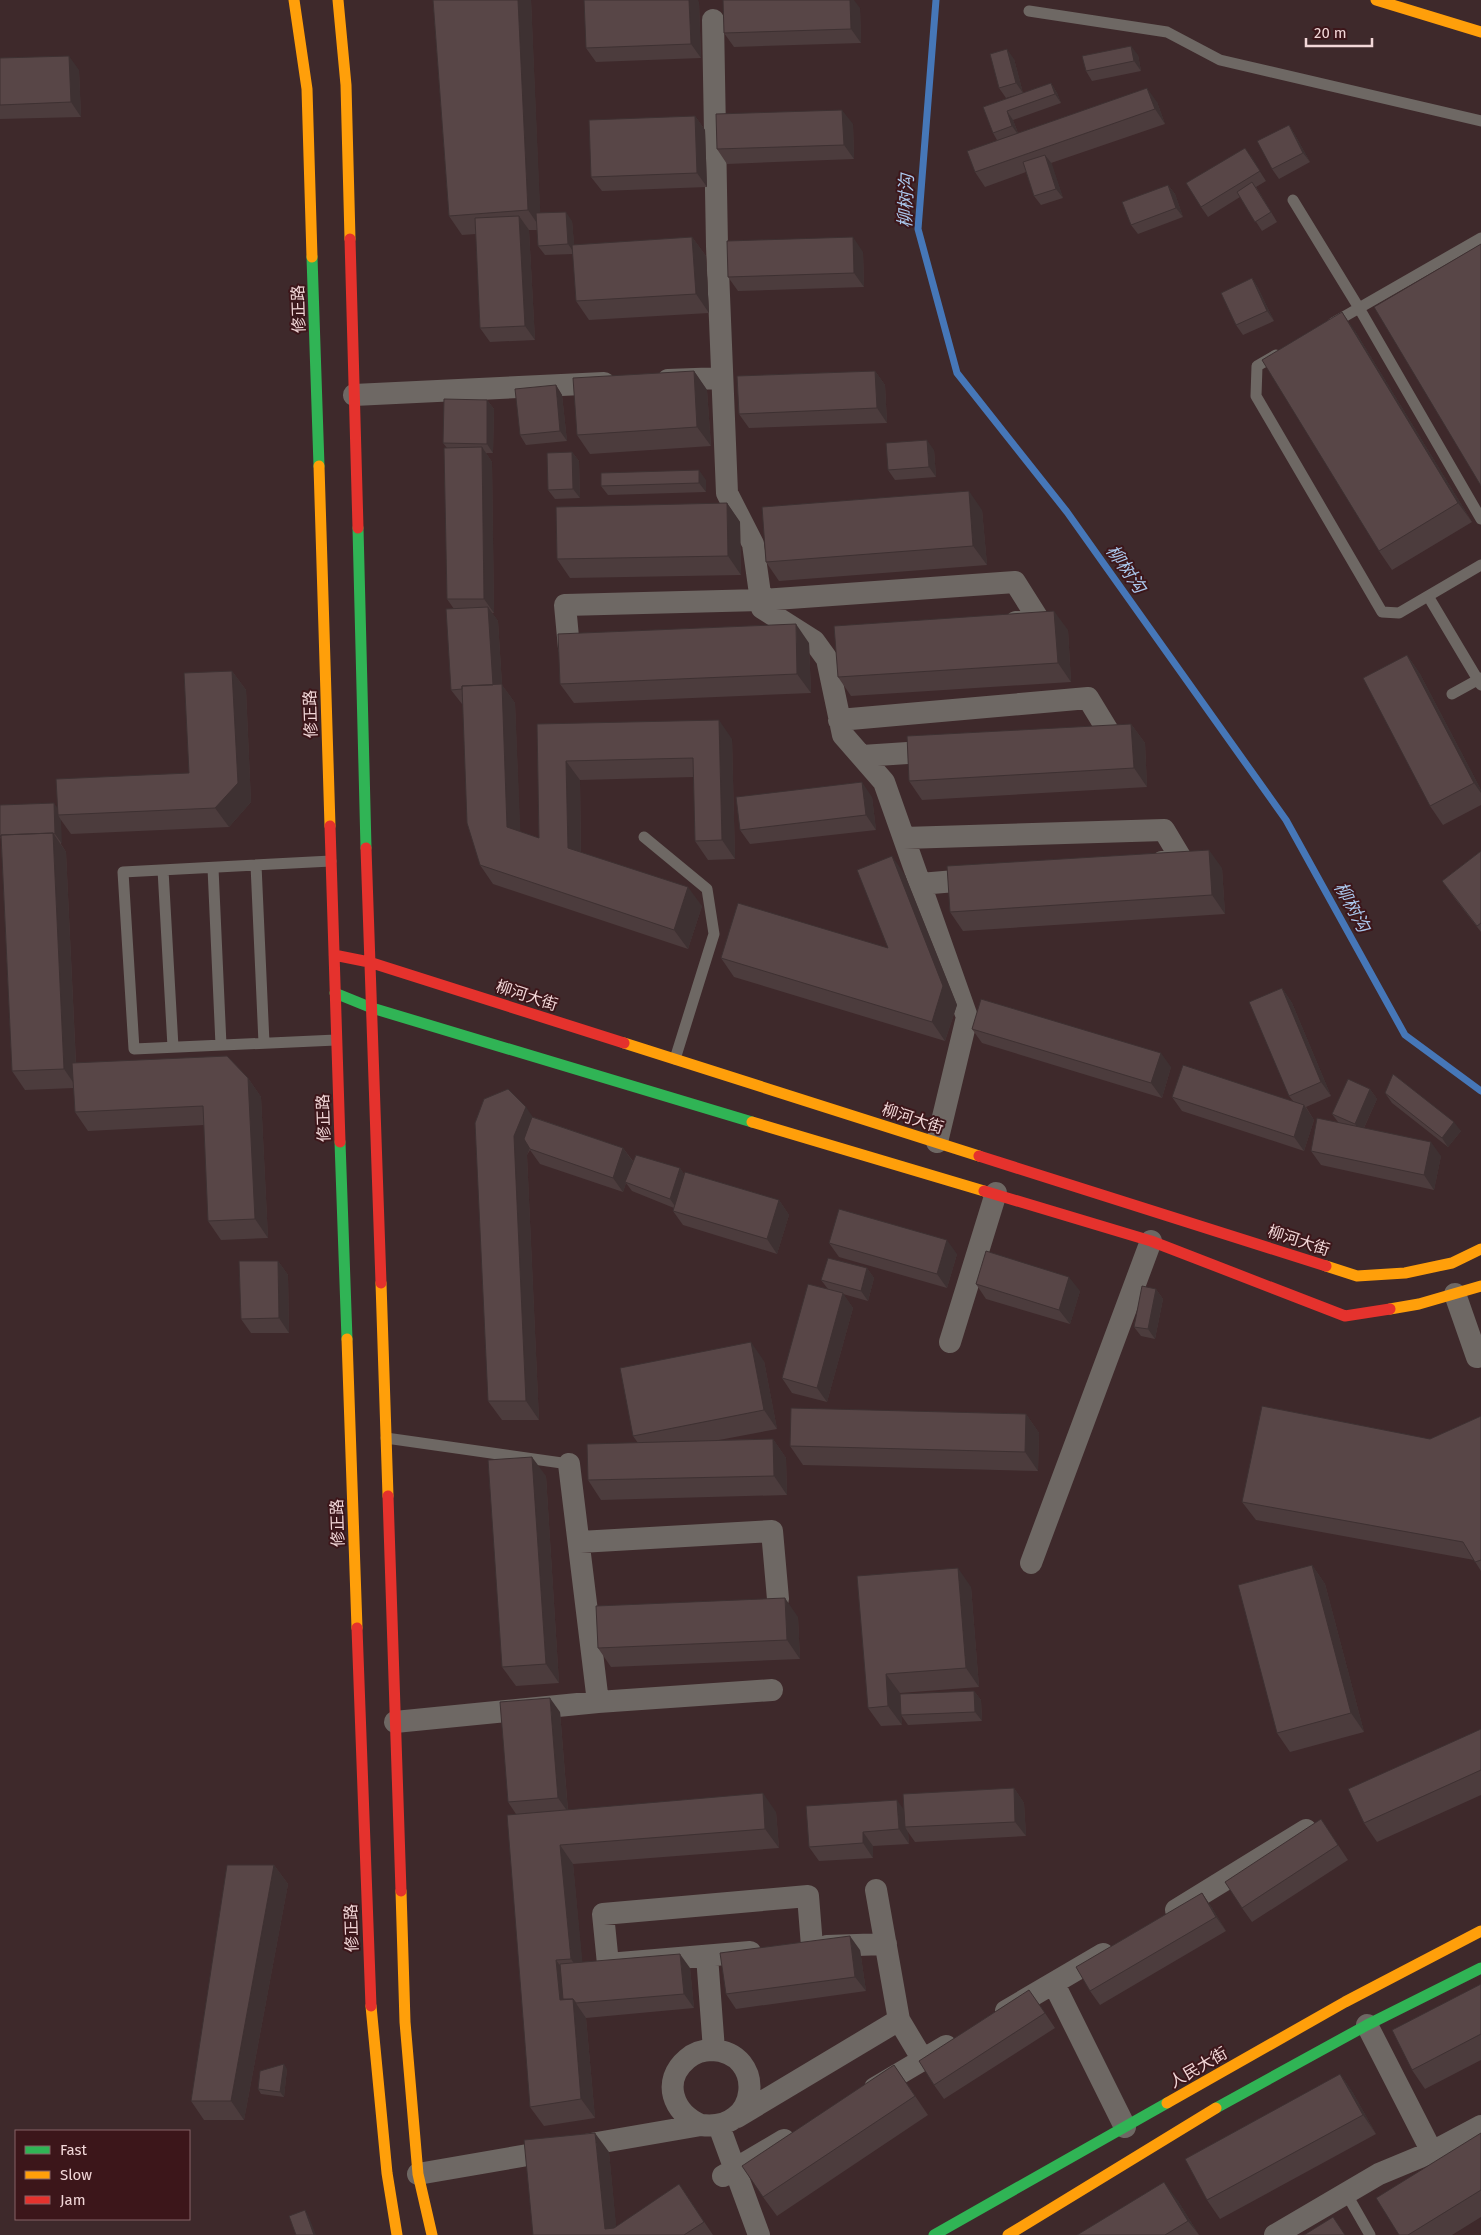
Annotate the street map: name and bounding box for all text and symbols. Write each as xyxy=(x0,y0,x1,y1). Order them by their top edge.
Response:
scale bar xyxy=(1306,15,1372,47)
text: 20 m xyxy=(1314,24,1347,42)
water label: 柳树沟 xyxy=(894,172,918,228)
street label: 修正路 xyxy=(288,285,309,333)
water label: 柳树沟 xyxy=(1102,541,1152,599)
street label: 修正路 xyxy=(300,690,321,738)
water label: 柳树沟 xyxy=(1329,878,1376,938)
street label: 柳河大街 xyxy=(493,977,560,1014)
street label: 修正路 xyxy=(313,1094,334,1142)
street label: 柳河大街 xyxy=(879,1100,946,1137)
street label: 柳河大街 xyxy=(1265,1222,1332,1259)
street label: 修正路 xyxy=(327,1499,348,1547)
street label: 修正路 xyxy=(341,1904,362,1952)
street label: 人民大街 xyxy=(1166,2043,1231,2092)
legend xyxy=(15,2130,190,2220)
text: Fast xyxy=(60,2141,87,2159)
text: Slow xyxy=(60,2166,92,2184)
text: Jam xyxy=(60,2191,86,2209)

